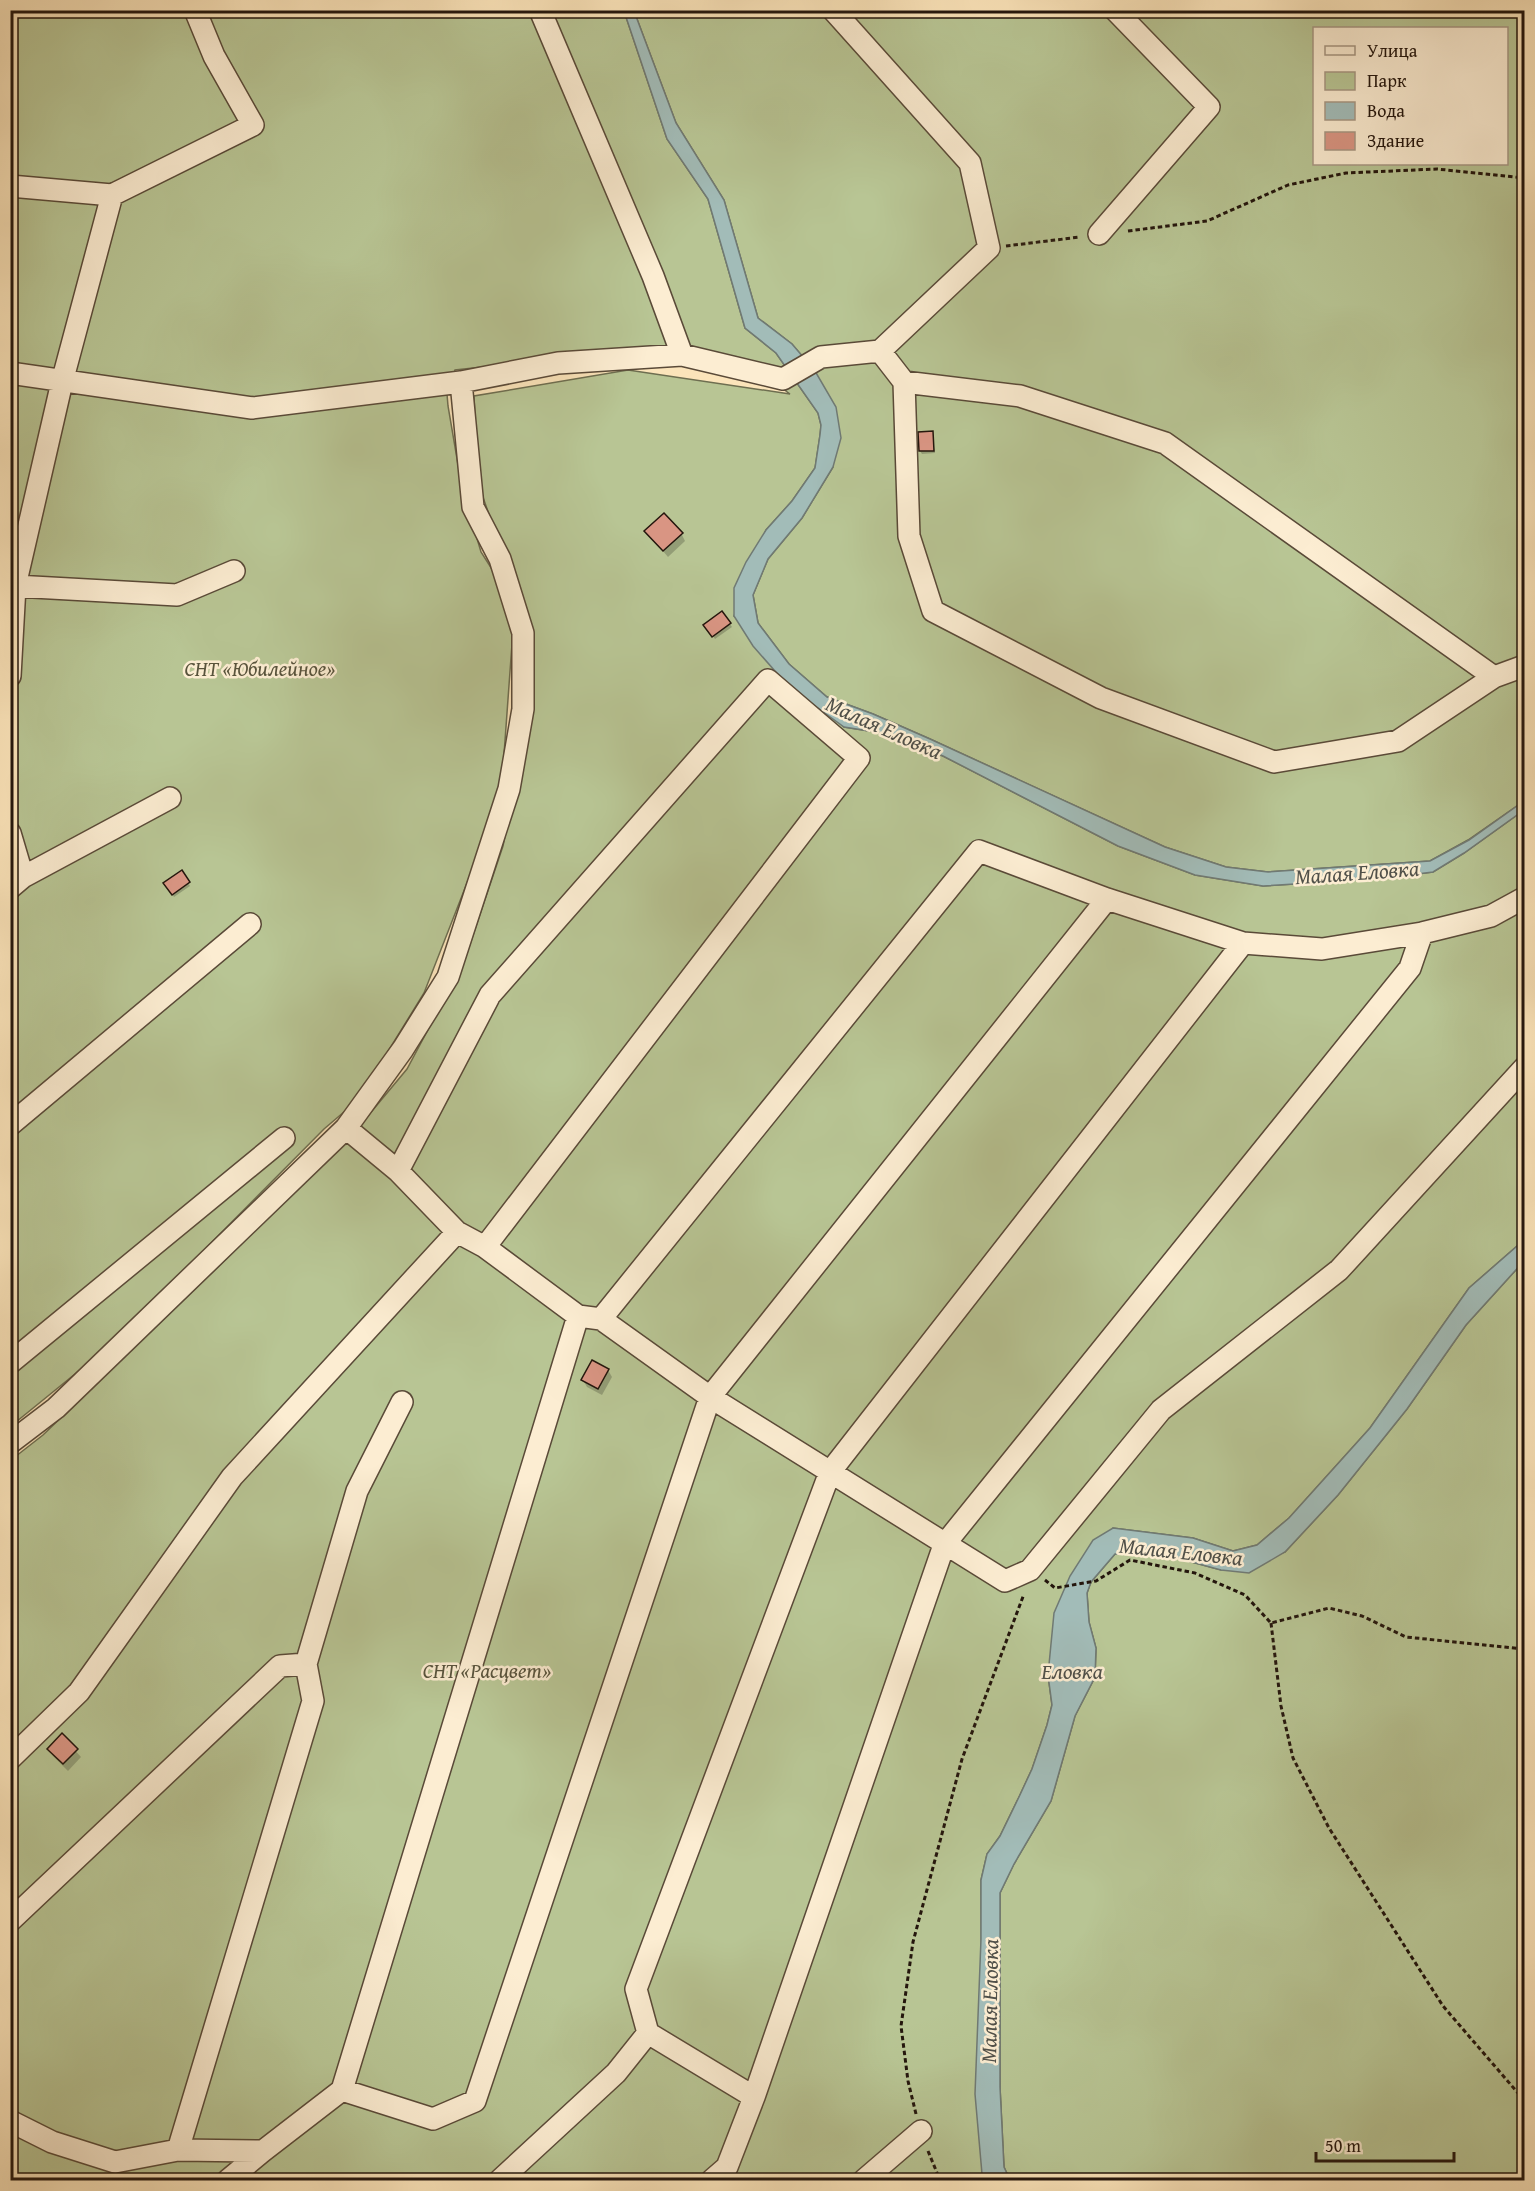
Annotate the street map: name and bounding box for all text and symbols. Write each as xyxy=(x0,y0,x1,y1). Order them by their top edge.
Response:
legend xyxy=(1313,27,1508,165)
text: Улица xyxy=(1367,37,1418,64)
text: Парк xyxy=(1367,67,1407,94)
text: Вода xyxy=(1367,97,1405,124)
text: Здание xyxy=(1367,127,1424,154)
park label: СНТ «Юбилейное» xyxy=(185,653,335,684)
water label: Малая Еловка xyxy=(821,687,947,767)
water label: Малая Еловка xyxy=(1294,852,1420,892)
water label: Малая Еловка xyxy=(1118,1529,1244,1573)
park label: СНТ «Расцвет» xyxy=(423,1655,551,1686)
water label: Еловка xyxy=(1040,1655,1103,1687)
water label: Малая Еловка xyxy=(972,1939,1006,2063)
scale bar xyxy=(1316,2125,1454,2163)
text: 50 m xyxy=(1325,2132,1361,2159)

